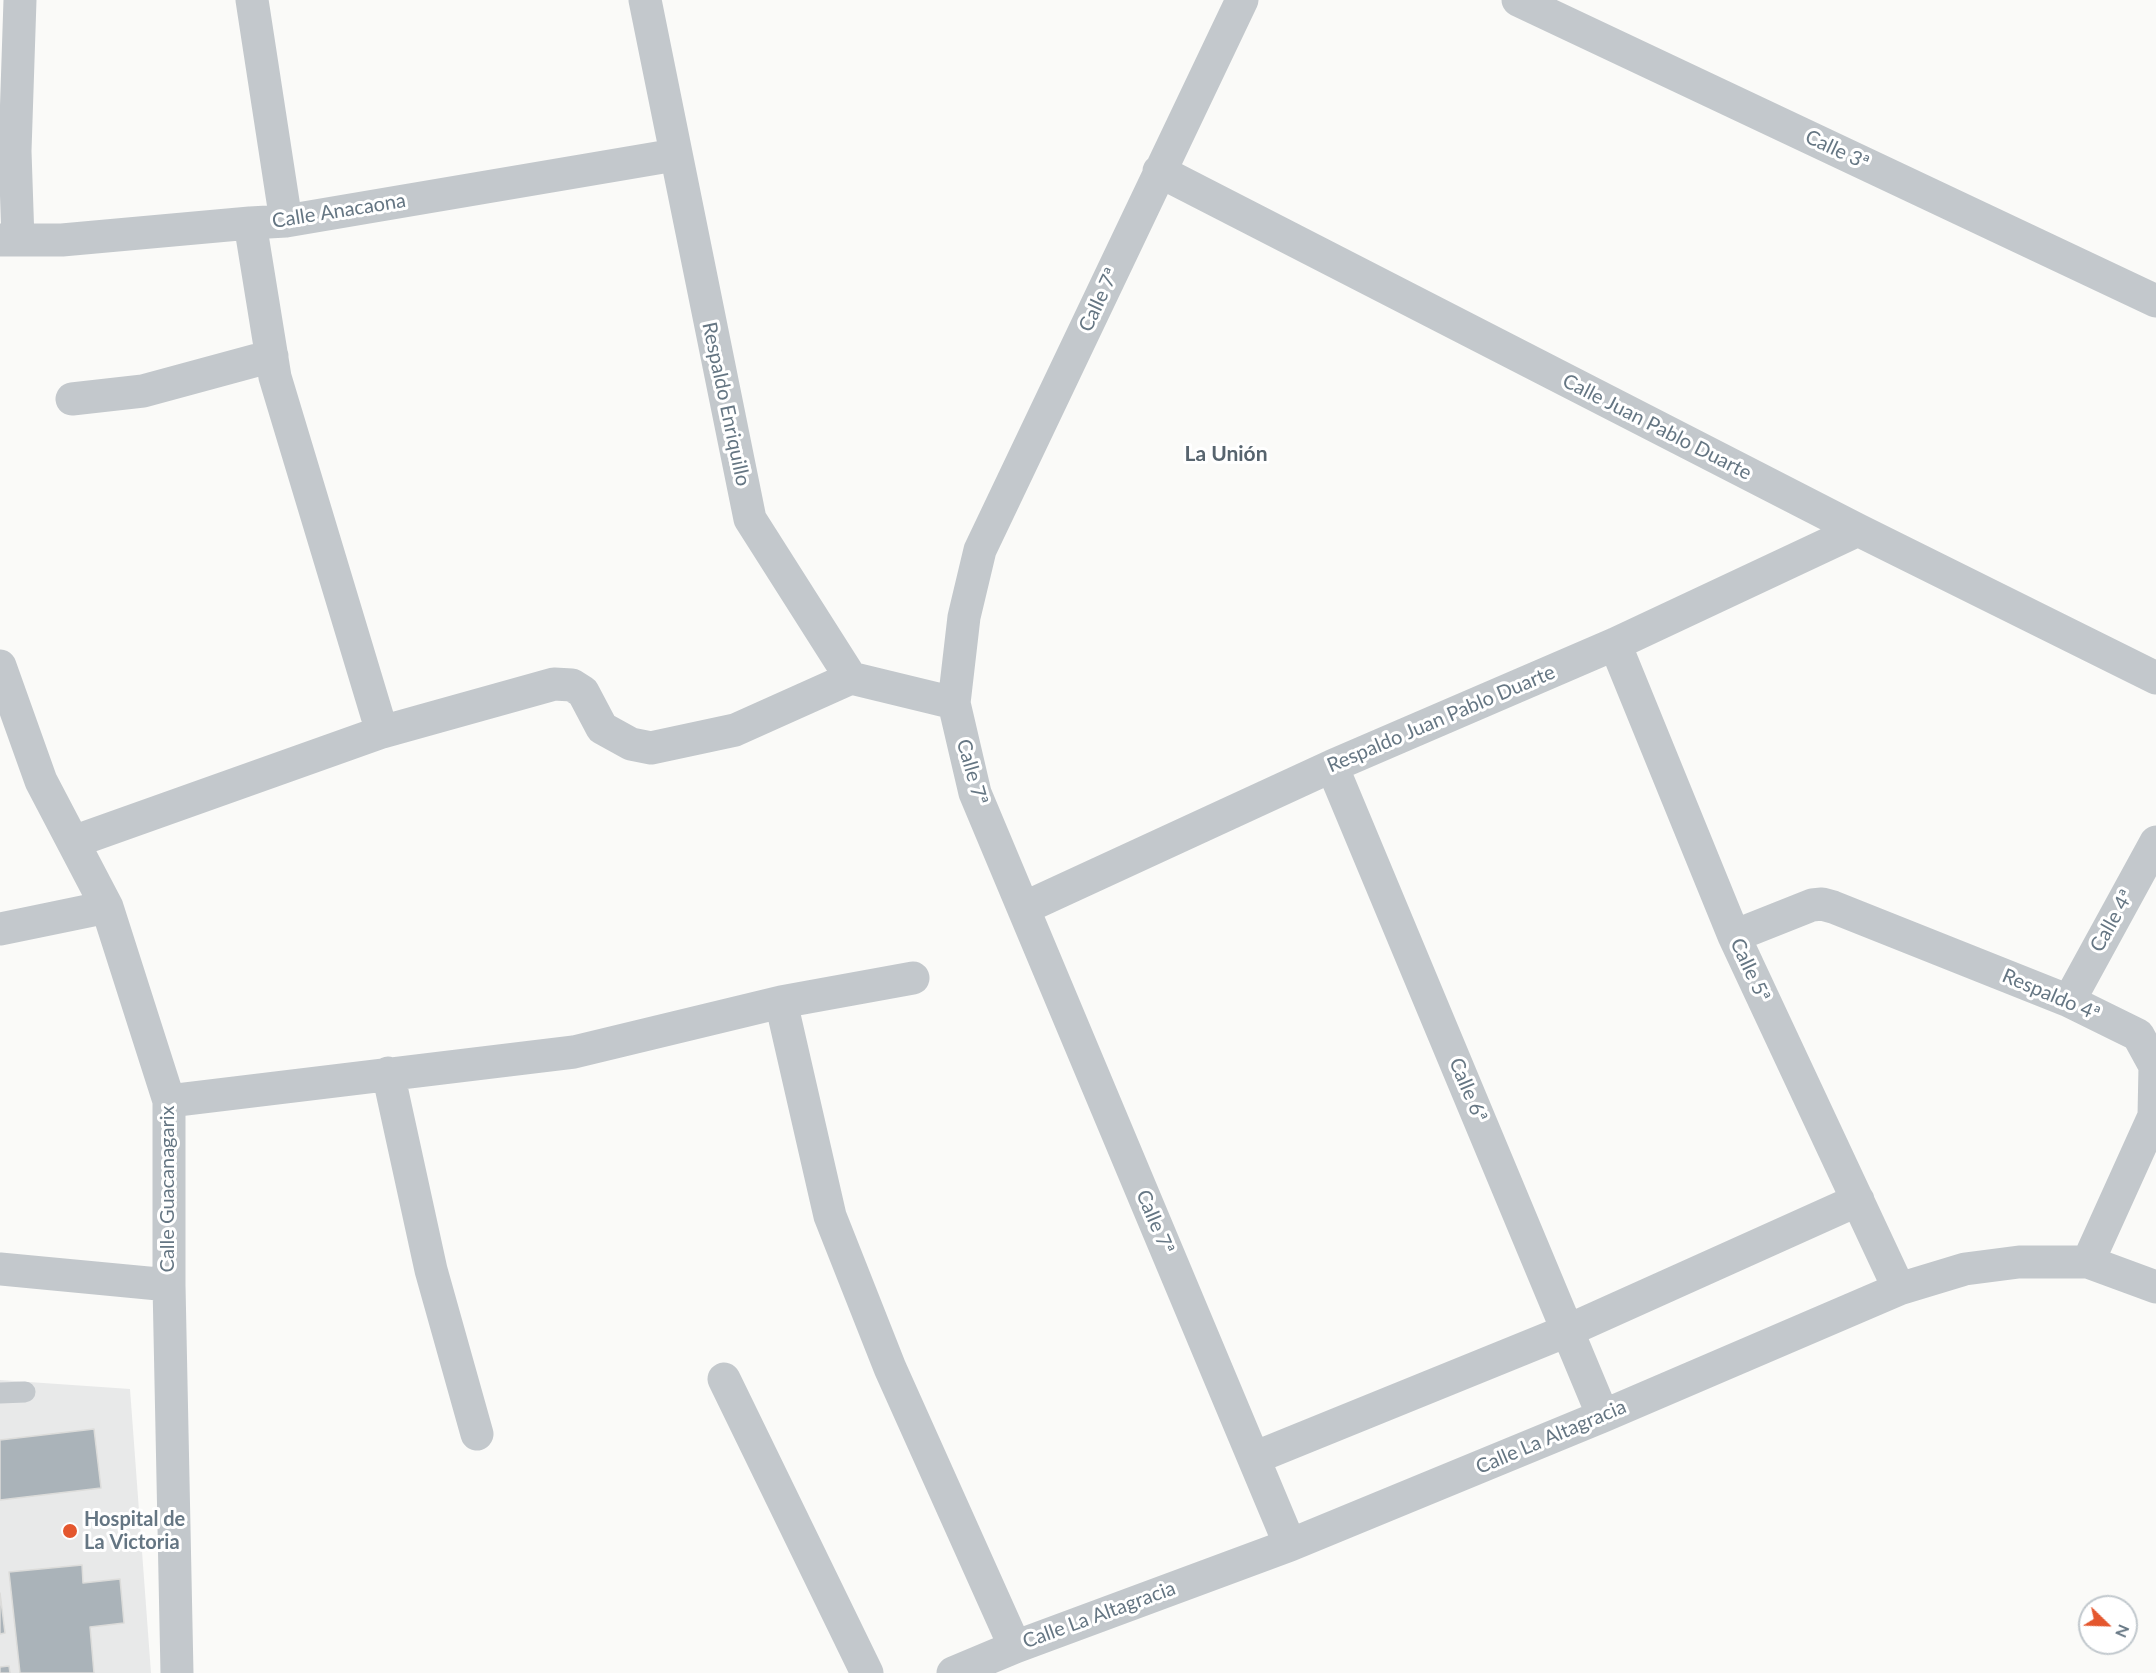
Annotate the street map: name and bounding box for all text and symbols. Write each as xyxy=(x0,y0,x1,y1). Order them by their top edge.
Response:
street label: Calle 3ª xyxy=(1801,125,1873,175)
street label: Calle Anacaona xyxy=(270,189,408,233)
street label: Calle 7ª xyxy=(1074,264,1124,336)
street label: Respaldo Enriquillo xyxy=(697,320,755,488)
street label: Calle Juan Pablo Duarte xyxy=(1558,369,1756,485)
district label: La Unión xyxy=(1184,441,1268,467)
street label: Respaldo Juan Pablo Duarte xyxy=(1323,660,1559,778)
street label: Calle 7ª xyxy=(951,736,993,808)
street label: Calle 4ª xyxy=(2085,886,2139,956)
street label: Calle 5ª xyxy=(1725,934,1775,1006)
street label: Respaldo 4ª xyxy=(1999,964,2103,1026)
street label: Calle 6ª xyxy=(1444,1054,1492,1126)
street label: Calle Guacanagarix xyxy=(156,1106,180,1272)
street label: Calle 7ª xyxy=(1131,1186,1179,1258)
street label: Calle La Altagracia xyxy=(1472,1395,1630,1479)
place label: Hospital de La Victoria xyxy=(84,1508,185,1555)
marker: Hospital de La Victoria xyxy=(61,1522,79,1540)
street label: Calle La Altagracia xyxy=(1019,1576,1179,1654)
north arrow xyxy=(2078,1595,2138,1655)
text: N xyxy=(2112,1622,2134,1641)

